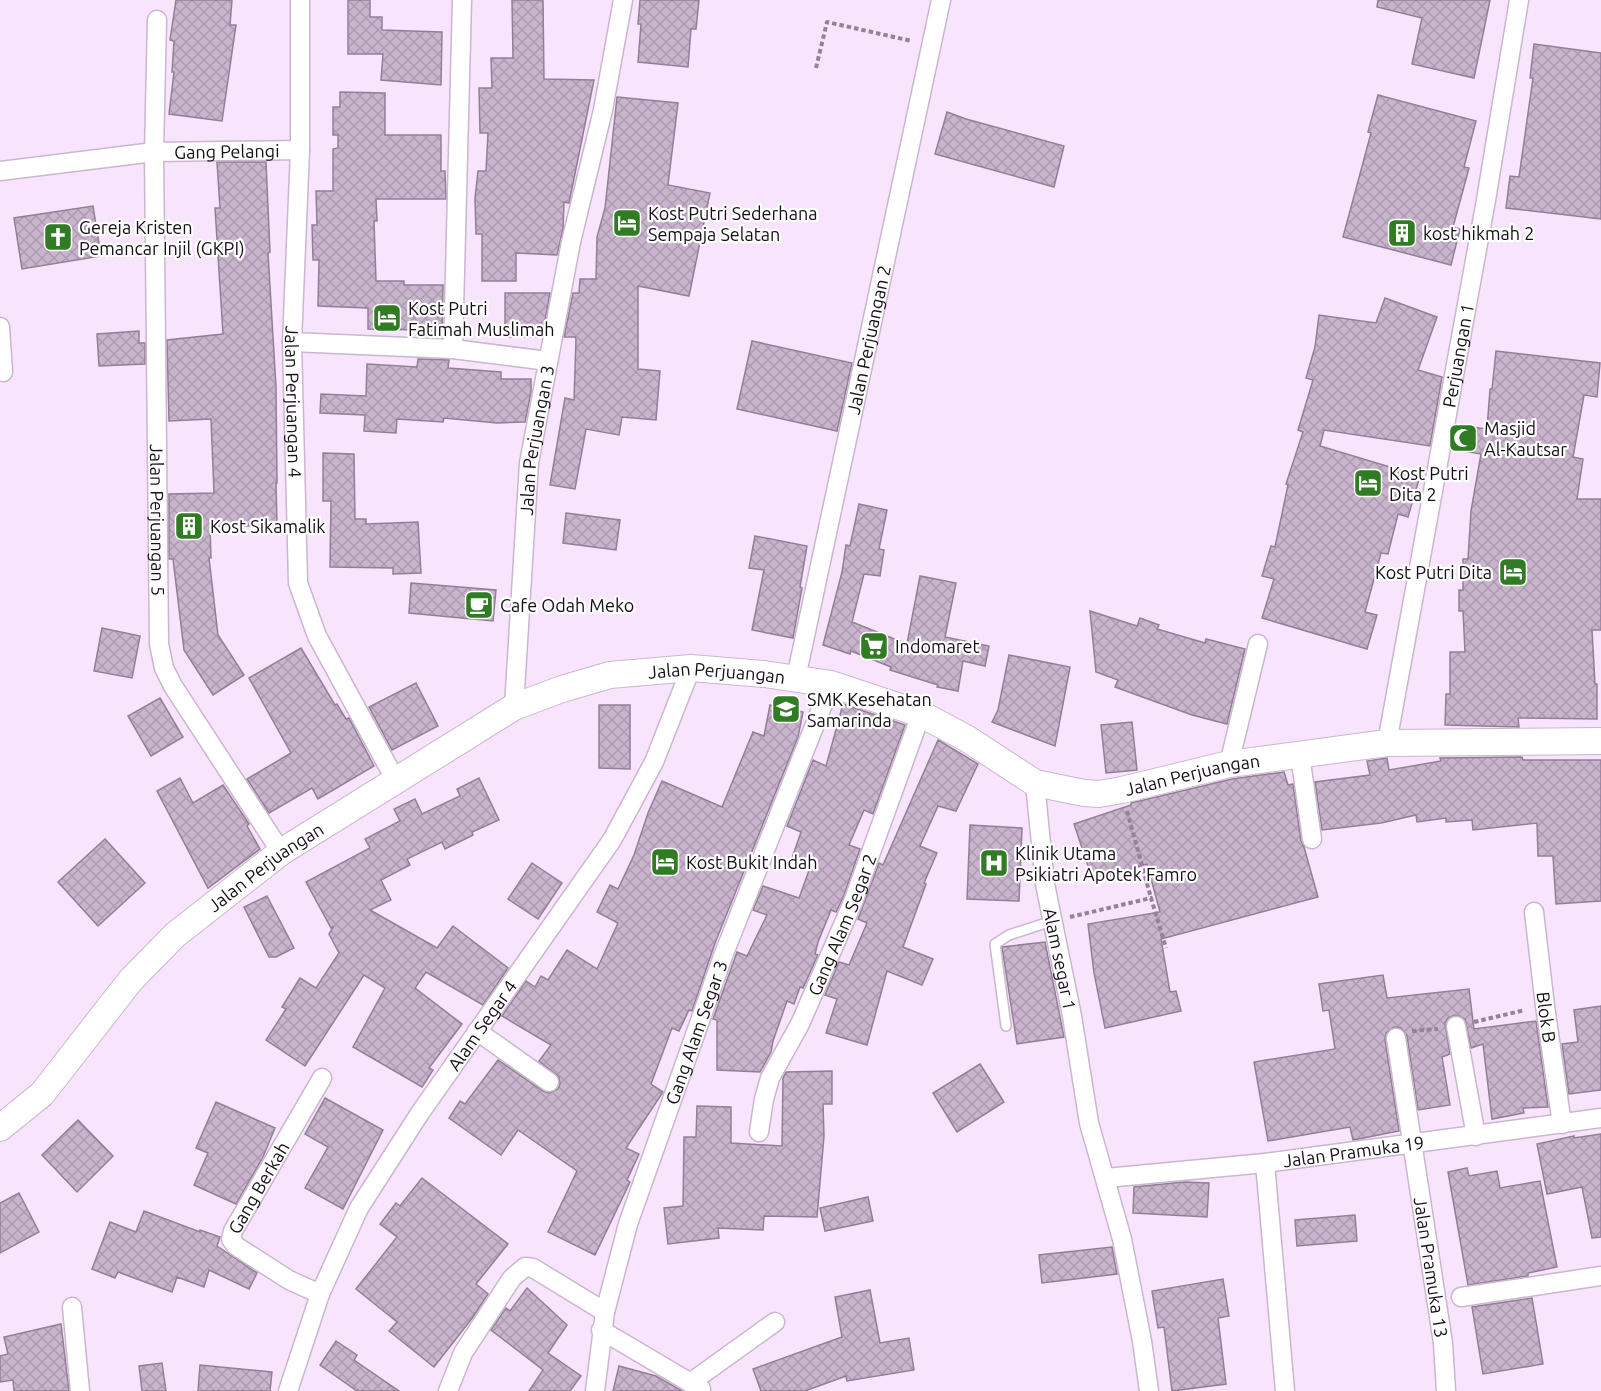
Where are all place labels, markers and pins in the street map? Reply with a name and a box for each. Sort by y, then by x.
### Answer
place label: Kost Putri Sederhana Sempaja Selatan [648,203,817,244]
hotel icon: Kost Putri Sederhana Sempaja Selatan [611,207,643,239]
place label: Gereja Kristen Pemancar Injil (GKPI) [79,217,245,259]
building icon: kost hikmah 2 [1386,217,1418,249]
church icon: Gereja Kristen Pemancar Injil (GKPI) [42,221,74,253]
place label: kost hikmah 2 [1423,223,1534,243]
place label: Kost Putri Fatimah Muslimah [408,298,555,339]
hotel icon: Kost Putri Fatimah Muslimah [371,302,403,334]
place label: Masjid Al-Kautsar [1484,418,1567,459]
mosque icon: Masjid Al-Kautsar [1447,422,1479,454]
place label: Kost Putri Dita 2 [1389,463,1469,504]
hotel icon: Kost Putri Dita 2 [1352,467,1384,499]
building icon: Kost Sikamalik [173,510,205,542]
place label: Kost Sikamalik [210,516,325,536]
hotel icon: Kost Putri Dita [1497,556,1529,588]
place label: Kost Putri Dita [1375,562,1492,582]
cafe icon: Cafe Odah Meko [463,589,495,621]
place label: Cafe Odah Meko [500,595,634,615]
supermarket icon: Indomaret [858,630,890,662]
place label: Indomaret [895,636,980,656]
place label: SMK Kesehatan Samarinda [807,689,932,730]
school or university icon: SMK Kesehatan Samarinda [770,693,802,725]
place label: Klinik Utama Psikiatri Apotek Famro [1015,843,1197,884]
hotel icon: Kost Bukit Indah [649,846,681,878]
hospital icon: Klinik Utama Psikiatri Apotek Famro [978,847,1010,879]
place label: Kost Bukit Indah [686,852,818,872]

